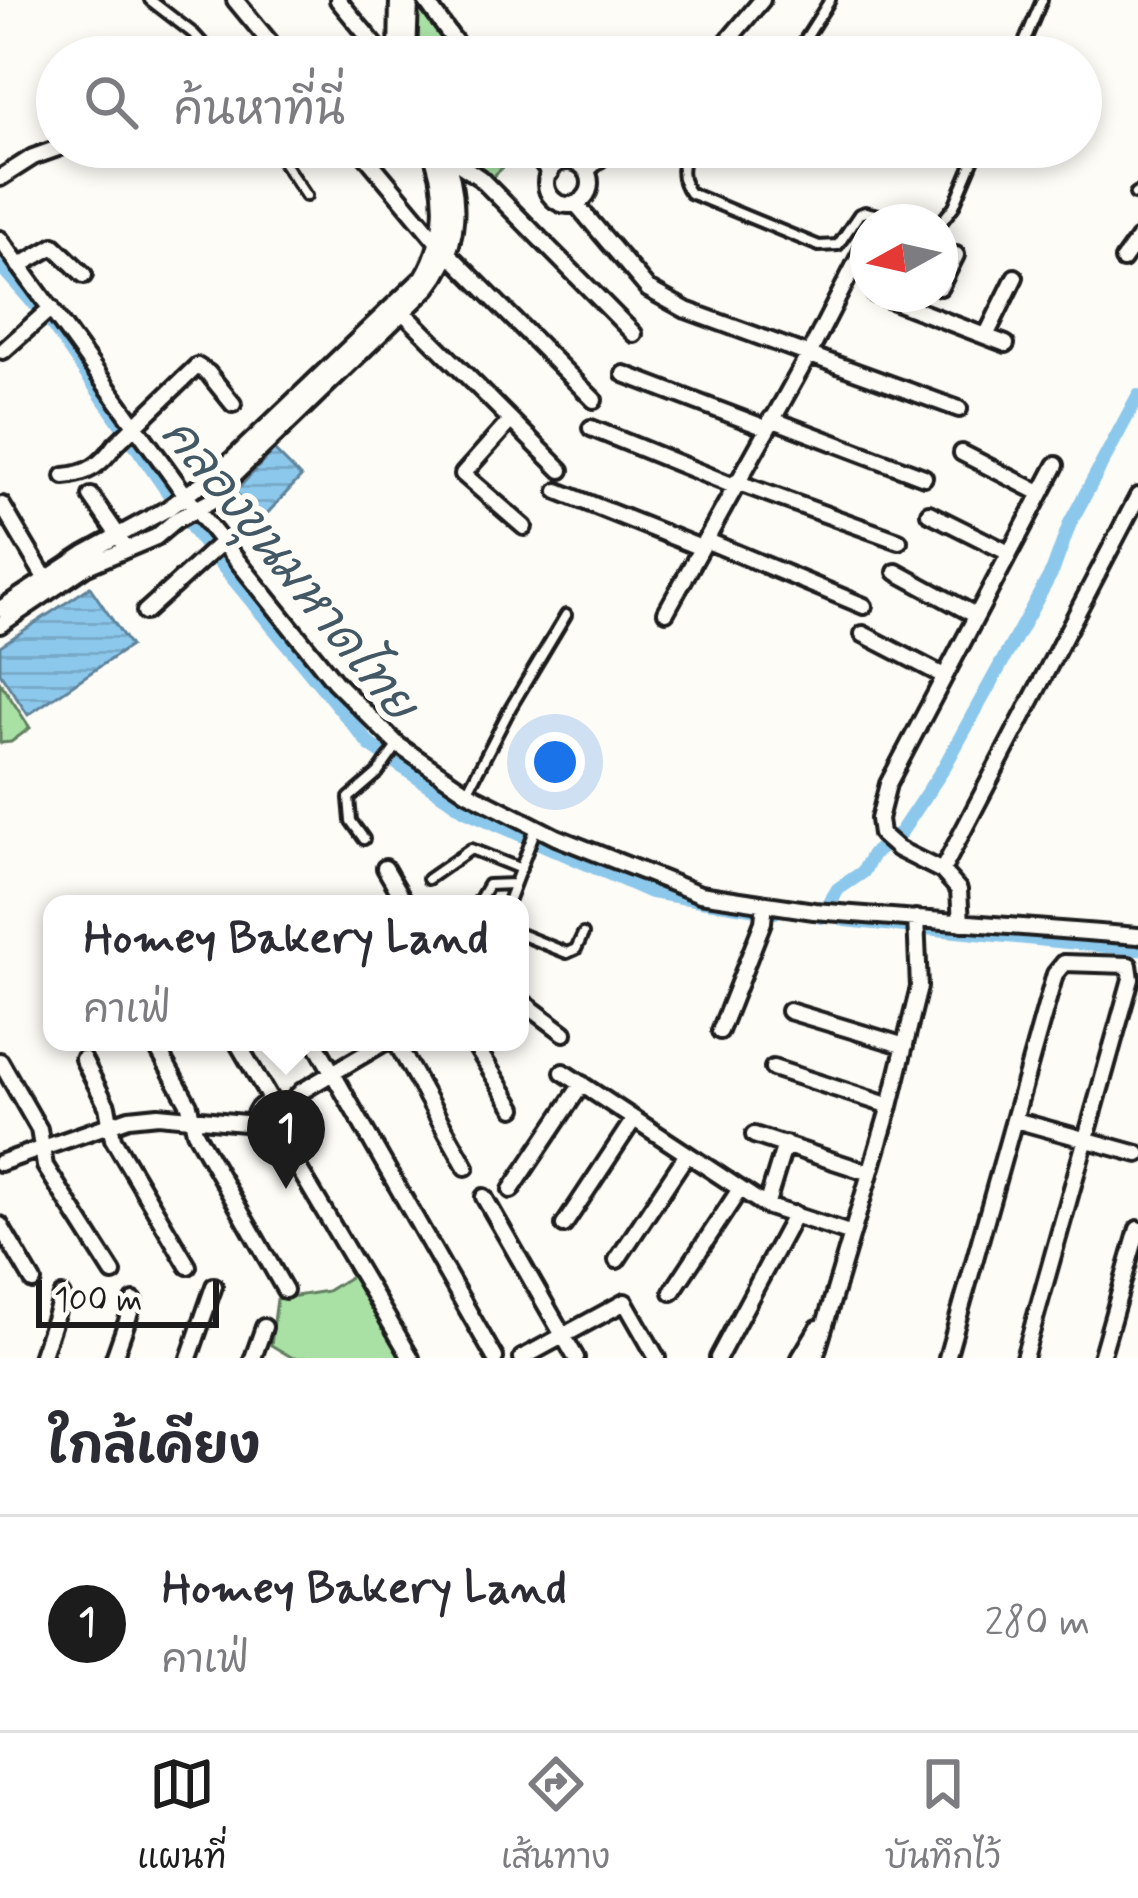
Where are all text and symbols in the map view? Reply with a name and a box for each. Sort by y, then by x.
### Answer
search box [36,36,1102,168]
icon: search [78,69,144,135]
text: ค้นหาที่นี่ [174,82,345,141]
north arrow [850,204,958,312]
water label: คลองขุนมหาดไทย [145,403,435,738]
your location [525,732,585,792]
popup [43,895,529,1051]
text: Homey Bakery Land [84,910,488,969]
text: คาเฟ่ [84,986,171,1037]
pin: 1 [247,1090,325,1189]
scale bar [36,1274,219,1327]
text: 100 m [54,1279,143,1323]
text: ใกล้เคียง [48,1415,260,1481]
text: Homey Bakery Land [162,1560,567,1619]
text: 1 [78,1598,96,1649]
text: 280 m [985,1598,1090,1649]
text: คาเฟ่ [162,1636,249,1687]
tab: แผนที่ [137,1751,226,1881]
tab: เส้นทาง [501,1751,610,1881]
tab: บันทึกไว้ [885,1751,1001,1881]

